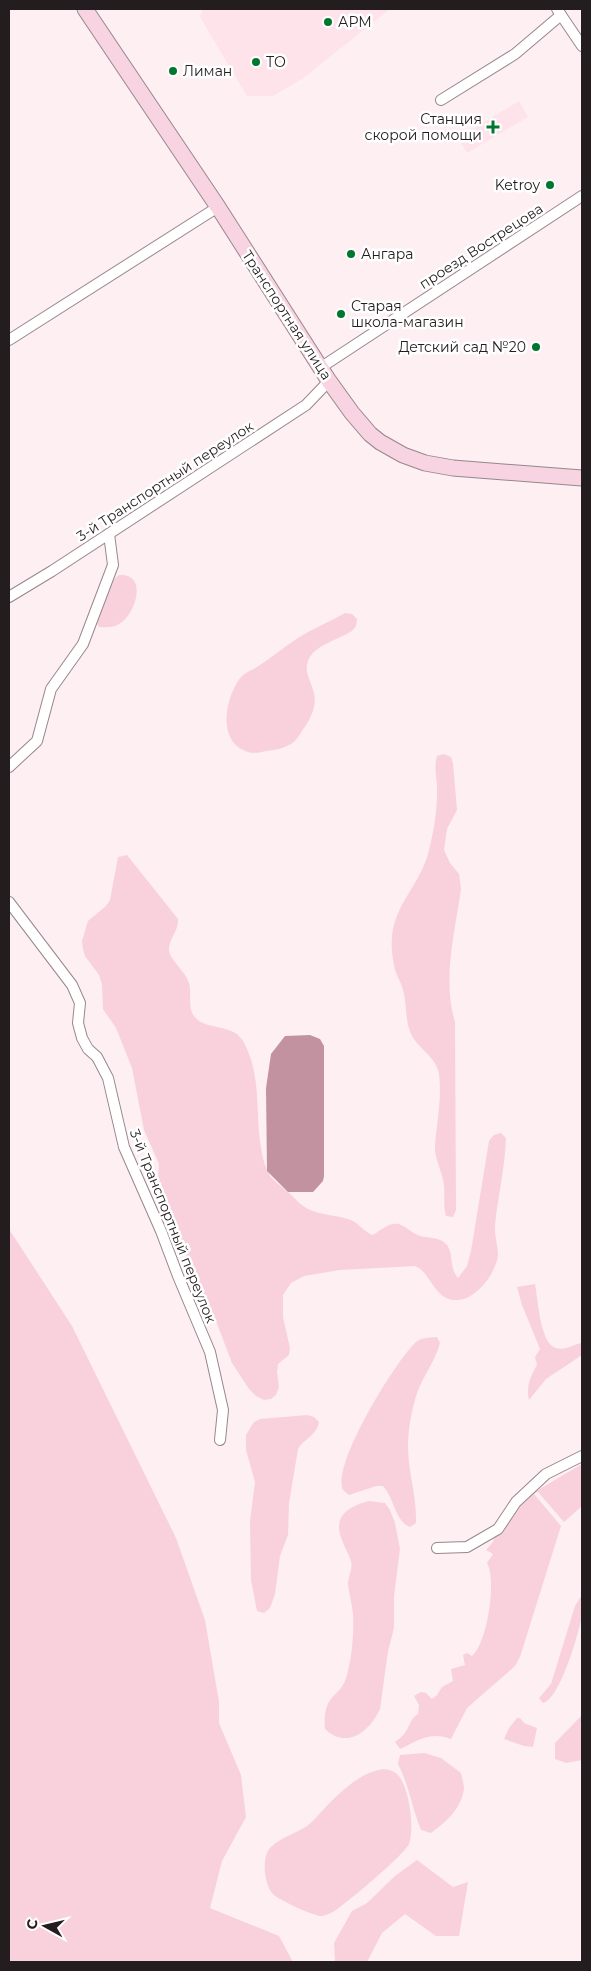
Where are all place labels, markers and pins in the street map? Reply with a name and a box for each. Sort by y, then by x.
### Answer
place label: АРМ [338,13,372,31]
marker: АРМ [322,16,334,28]
place label: ТО [266,53,286,71]
marker: ТО [250,56,262,68]
place label: Лиман [183,62,232,80]
marker: Лиман [167,65,179,77]
place label: Станция скорой помощи [365,110,482,144]
marker: Станция скорой помощи [486,120,500,134]
place label: Ketroy [495,176,540,194]
marker: Ketroy [544,179,556,191]
place label: Ангара [361,245,413,263]
marker: Ангара [345,248,357,260]
place label: Старая школа-магазин [351,297,464,331]
marker: Старая школа-магазин [335,308,347,320]
place label: Детский сад №20 [398,338,526,356]
marker: Детский сад №20 [530,341,542,353]

